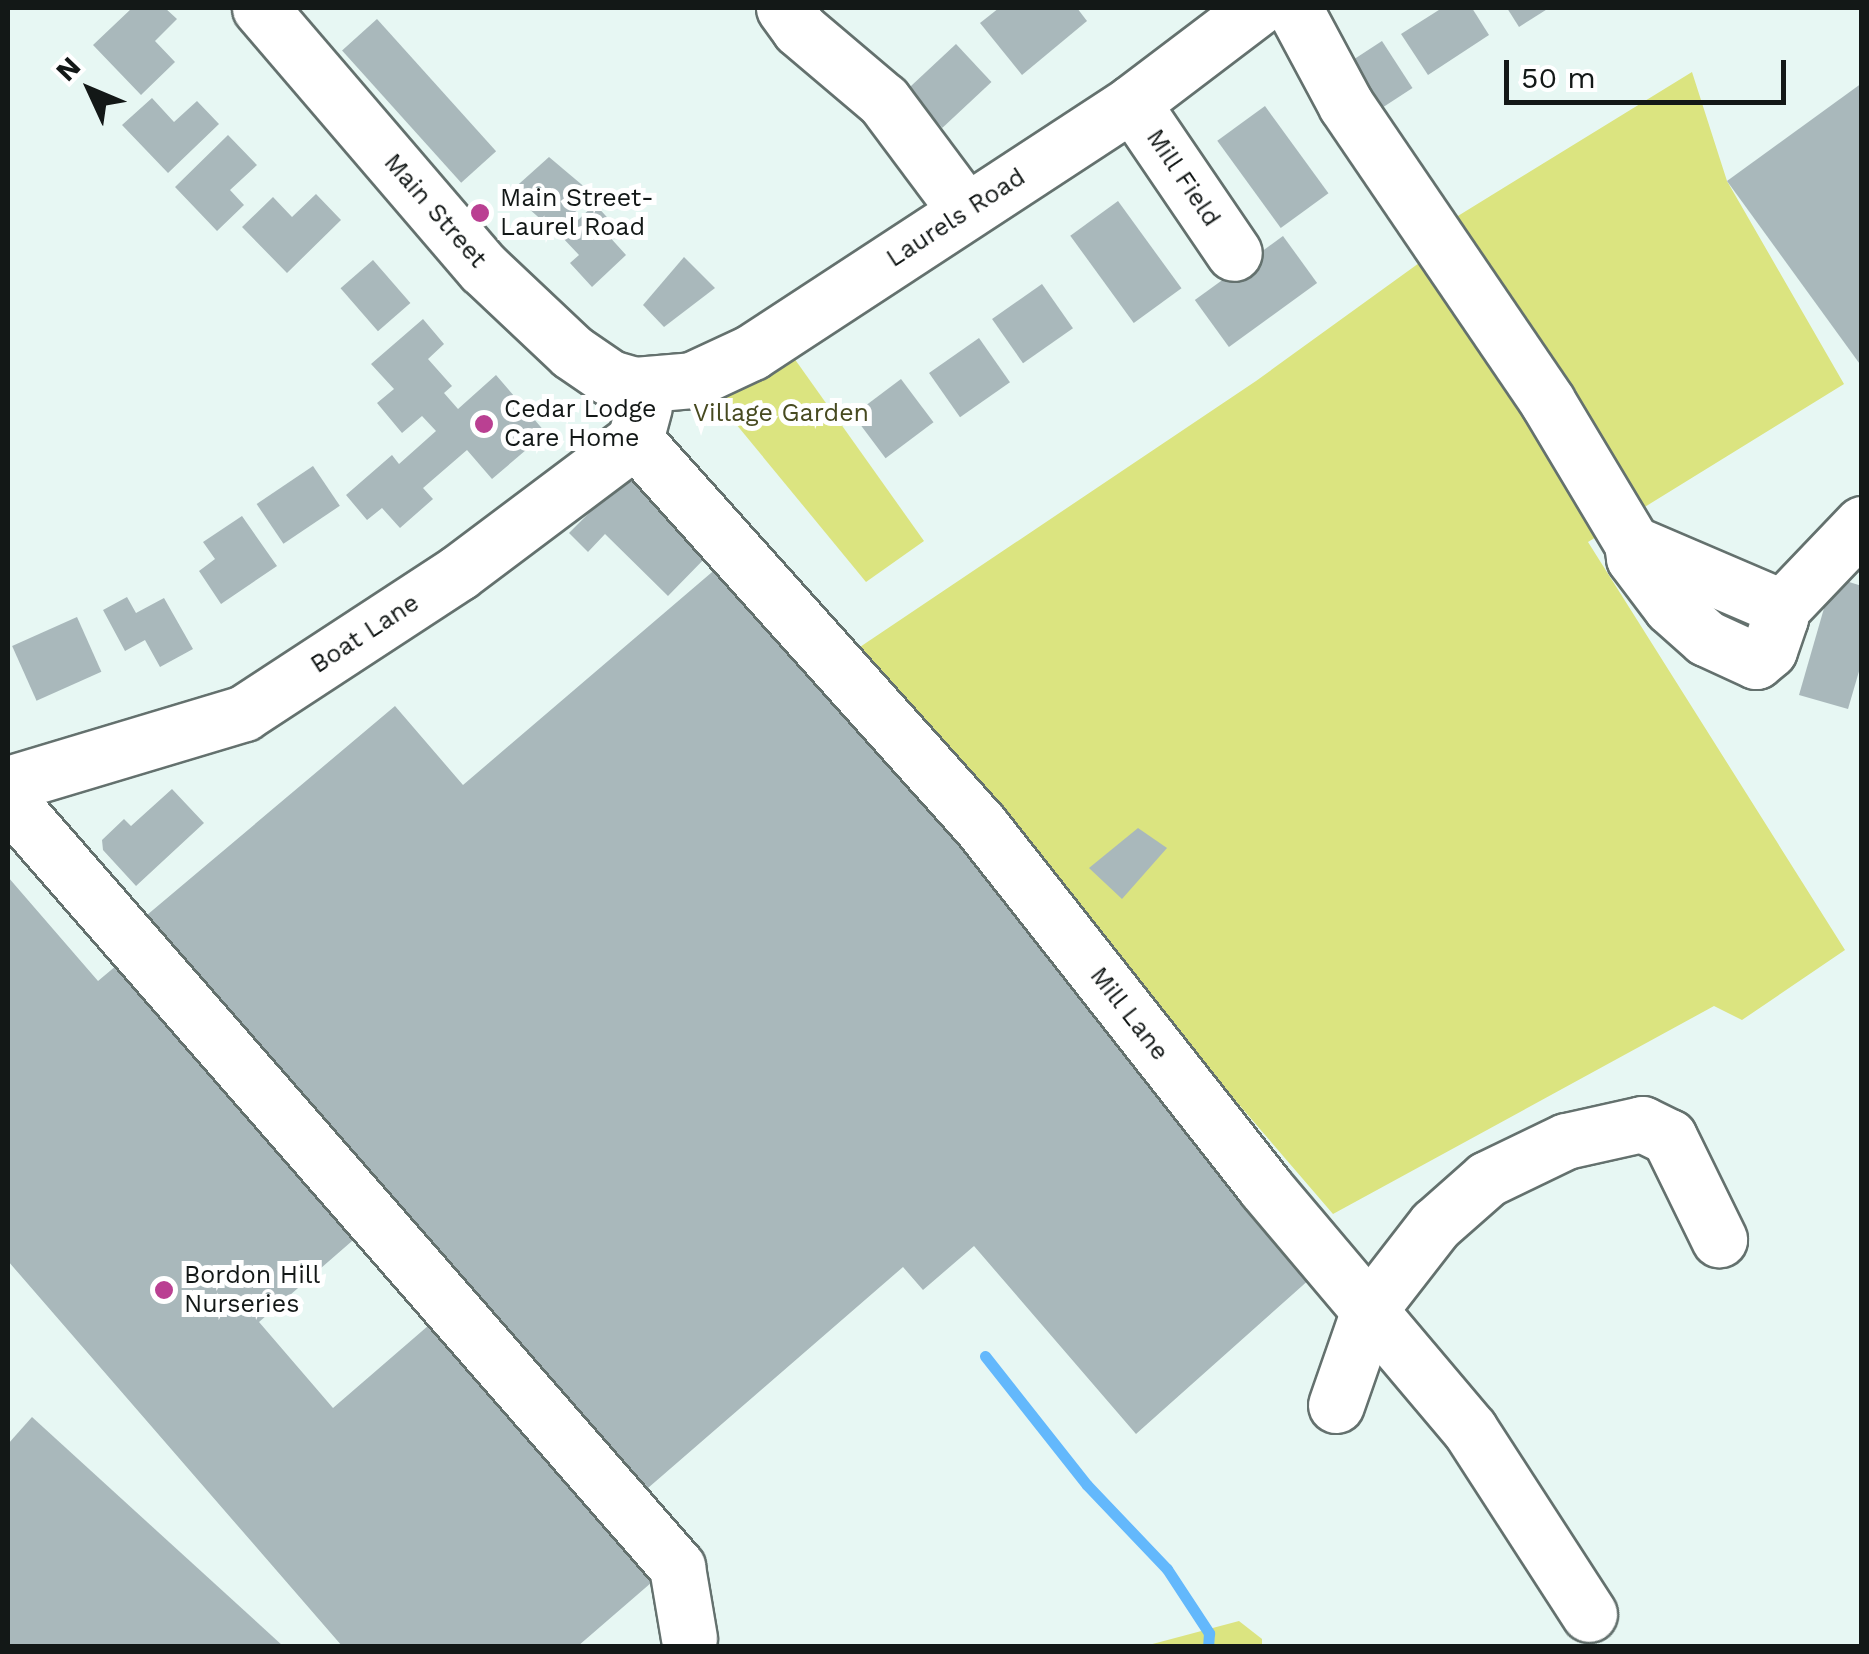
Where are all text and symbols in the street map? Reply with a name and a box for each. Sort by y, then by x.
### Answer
north arrow [40,40,140,140]
scale bar [1509,40,1792,102]
text: N [49,50,87,88]
text: 50 m [1521,60,1596,95]
street label: Mill Field [1139,123,1227,233]
street label: Main Street [377,148,493,274]
street label: Laurels Road [881,162,1031,274]
place label: Main Street- Laurel Road [500,184,654,243]
marker: Main Street- Laurel Road [469,202,491,224]
place label: Cedar Lodge Care Home [504,395,657,454]
park label: Village Garden [693,398,869,428]
marker: Cedar Lodge Care Home [473,413,495,435]
street label: Boat Lane [305,588,425,680]
street label: Mill Lane [1083,961,1175,1067]
place label: Bordon Hill Nurseries [184,1261,320,1320]
marker: Bordon Hill Nurseries [153,1279,175,1301]

